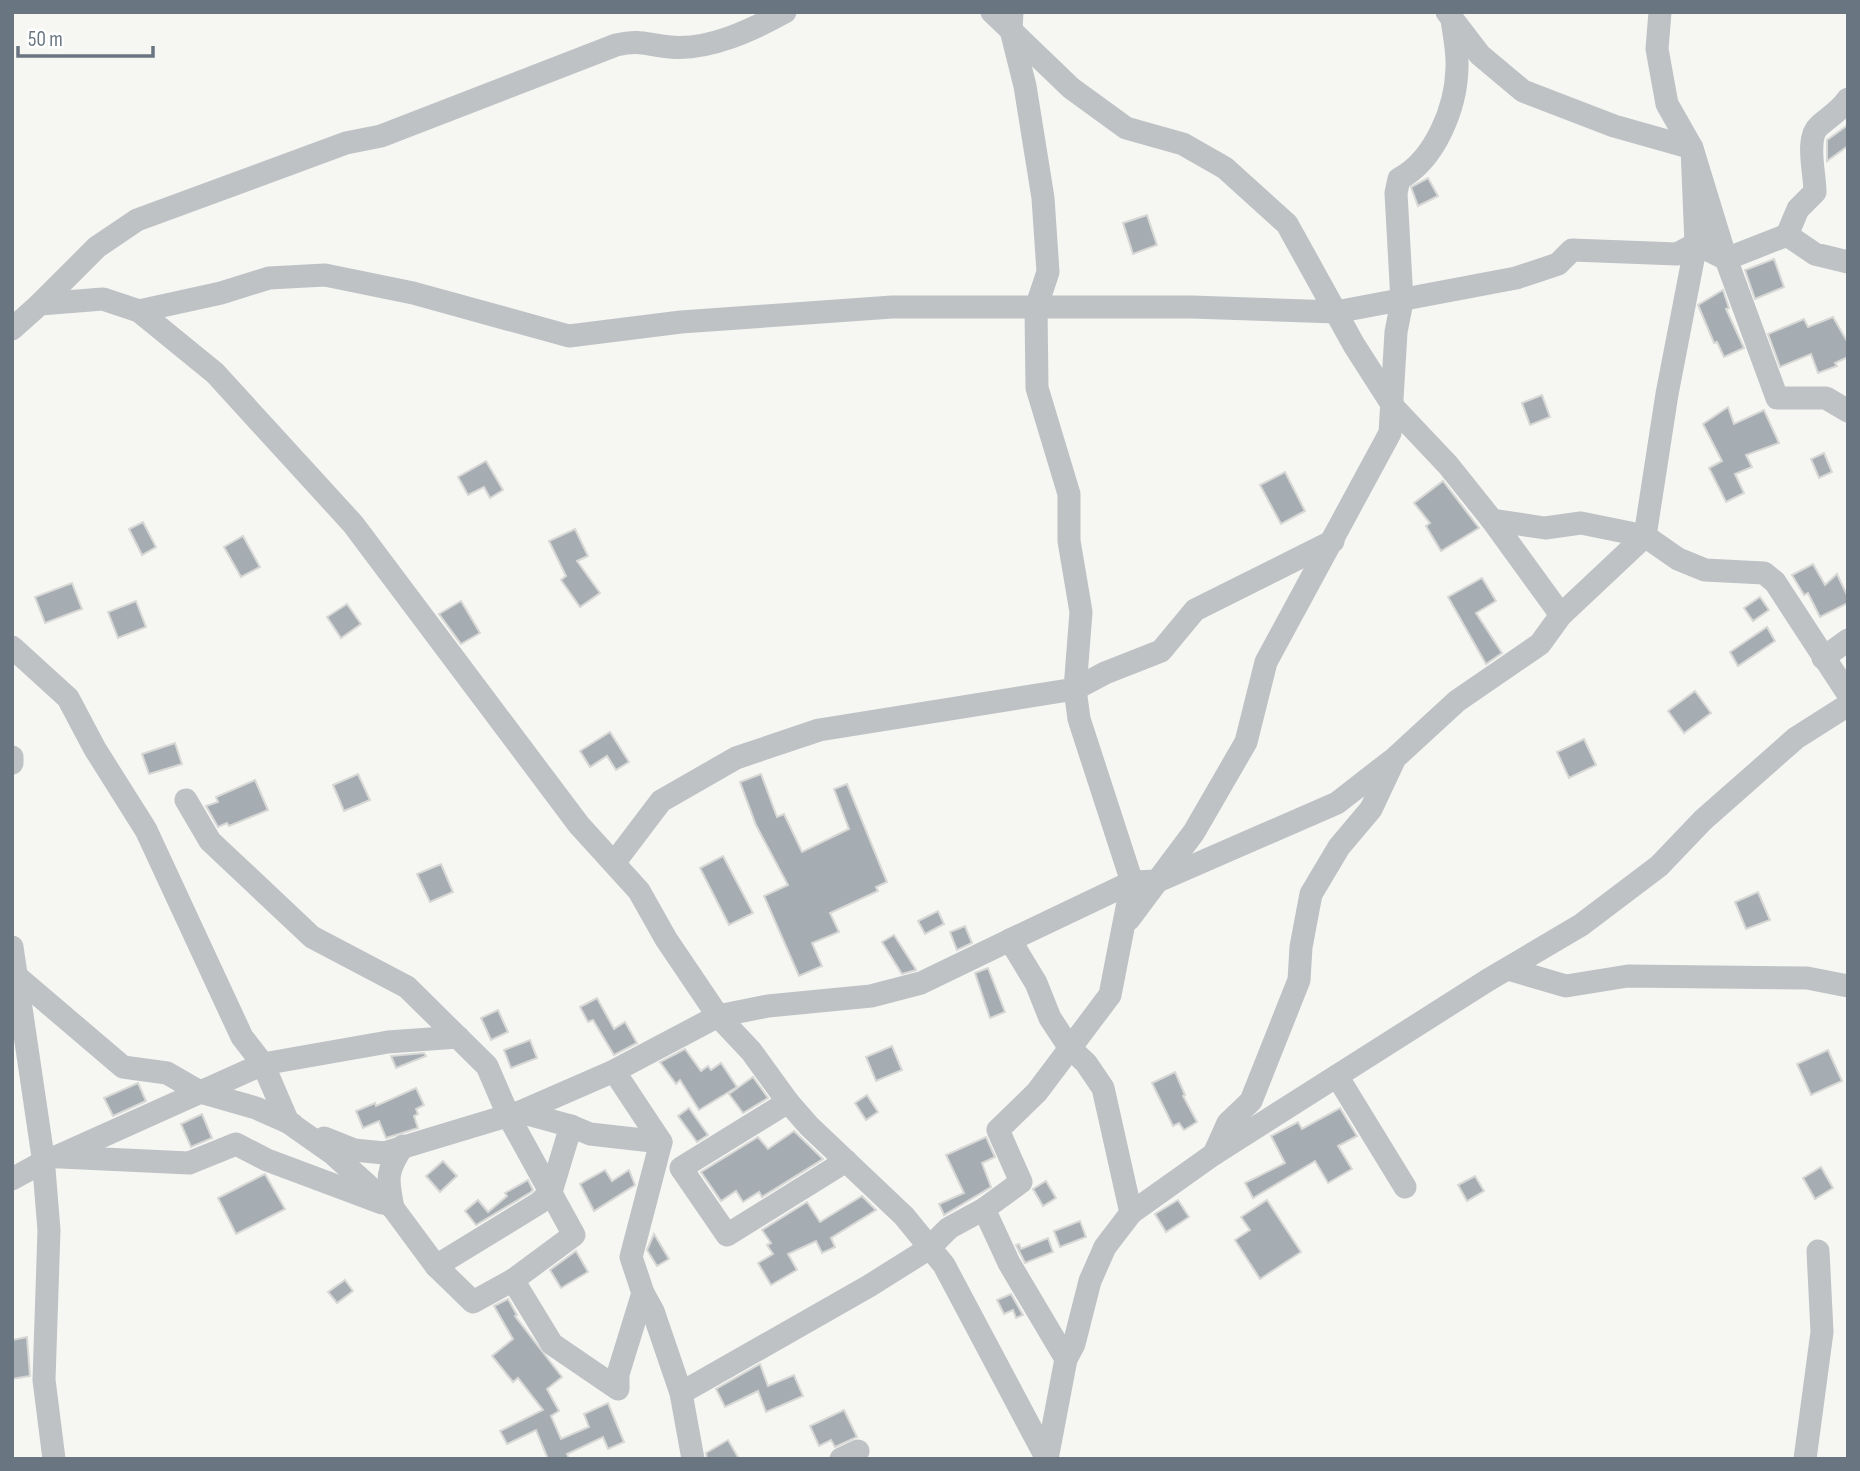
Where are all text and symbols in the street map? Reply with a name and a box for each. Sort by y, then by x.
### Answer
scale bar [18,14,152,58]
text: 50 m [28,27,63,52]

